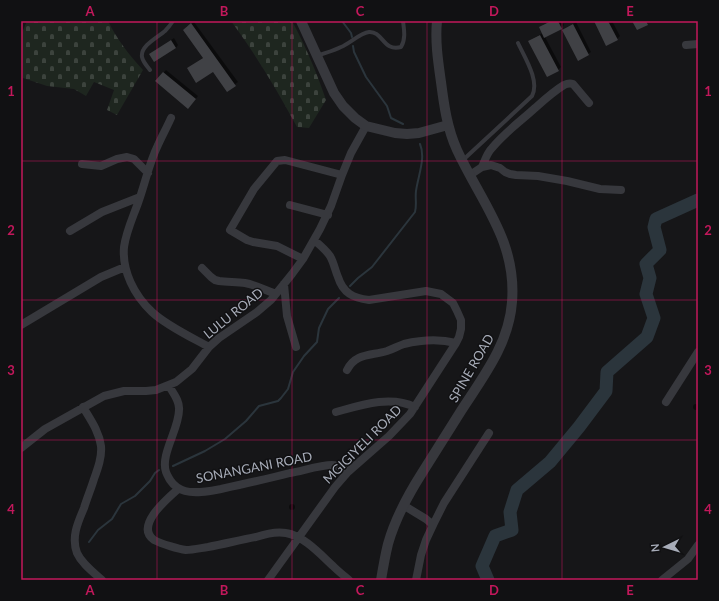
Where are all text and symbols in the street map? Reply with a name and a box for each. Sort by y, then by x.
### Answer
text: A [84,3,95,19]
text: B [220,3,229,19]
text: C [356,3,365,19]
text: D [489,3,499,19]
text: E [626,3,634,19]
text: 1 [7,83,15,99]
text: 1 [704,83,712,99]
text: 2 [7,222,15,238]
text: 2 [704,222,712,238]
street label: LULU ROAD [200,284,266,342]
street label: SPINE ROAD [445,331,497,405]
text: 3 [7,362,15,378]
text: 3 [704,362,712,378]
street label: MGIGIYELI ROAD [319,401,405,487]
street label: SONANGANI ROAD [194,448,314,486]
text: 4 [7,501,15,517]
text: 4 [704,501,712,517]
north arrow [645,527,685,567]
text: N [648,543,661,553]
text: A [84,582,95,598]
text: B [220,582,229,598]
text: C [356,582,365,598]
text: D [489,582,499,598]
text: E [626,582,634,598]

